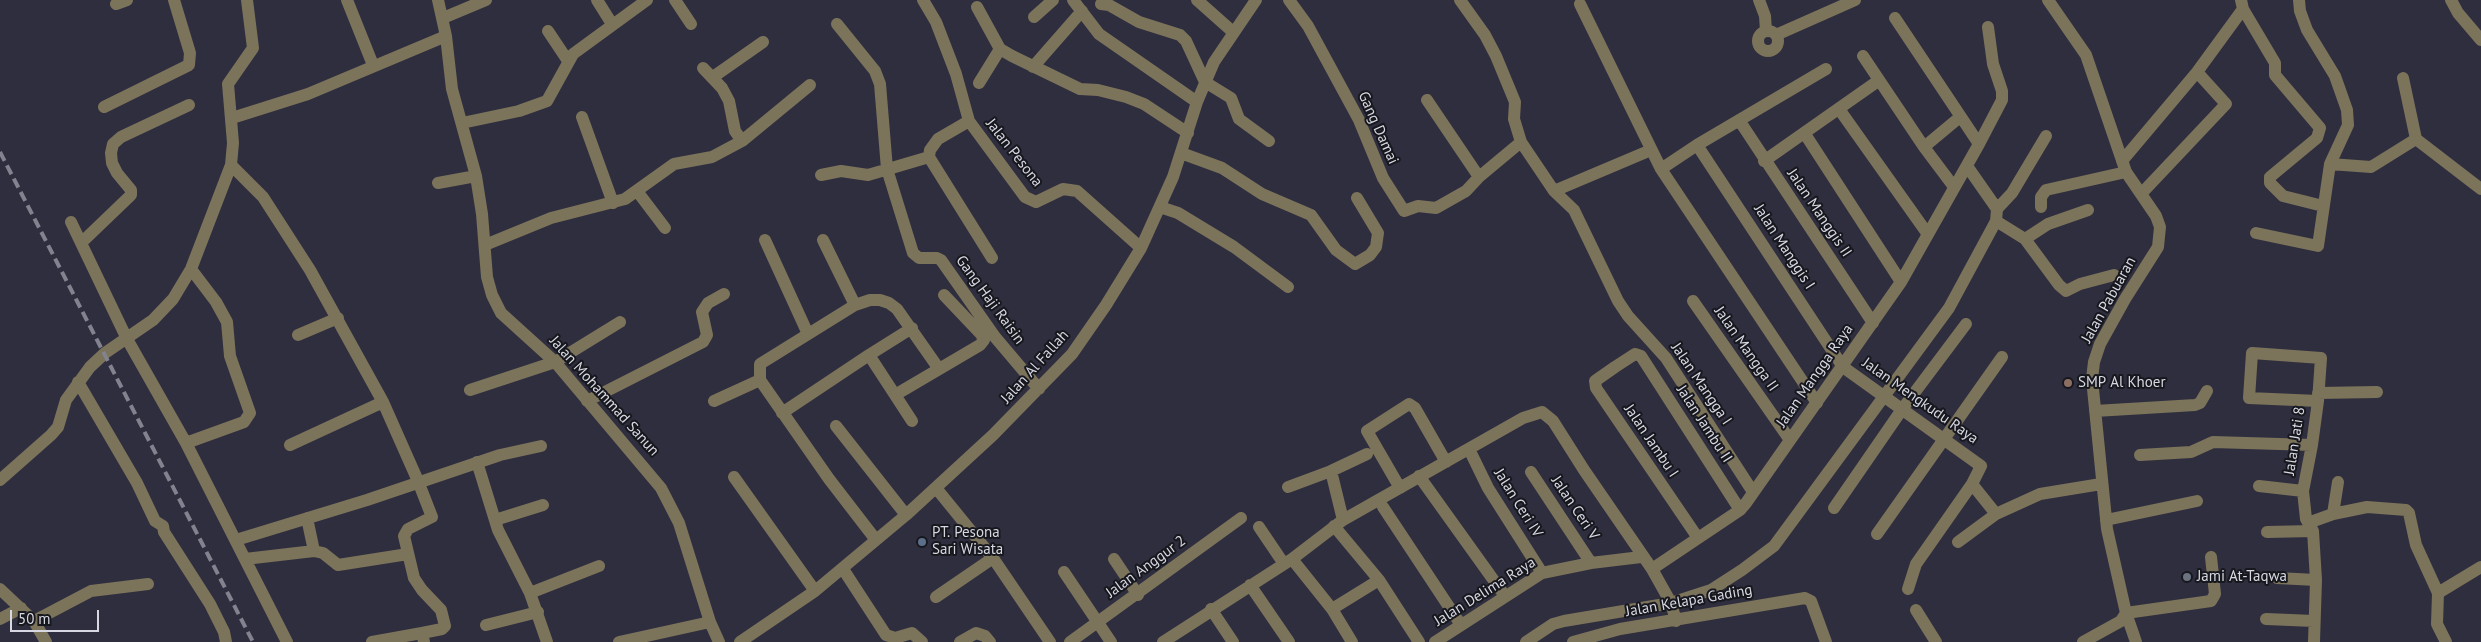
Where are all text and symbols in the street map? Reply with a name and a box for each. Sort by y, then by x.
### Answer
street label: Gang Damai [1354,89,1402,167]
street label: Jalan Pesona [982,115,1046,191]
street label: Jalan Manggis II [1783,165,1855,261]
street label: Jalan Manggis I [1750,201,1818,293]
street label: Gang Haji Raisin [952,252,1028,348]
street label: Jalan Pabuaran [2078,254,2140,346]
street label: Jalan Mangga II [1710,303,1782,395]
street label: Jalan Mangga Raya [1773,321,1857,431]
street label: Jalan Al Fallah [997,327,1073,407]
street label: Jalan Mohammad Sanun [545,332,663,460]
street label: Jalan Mangga I [1667,339,1735,429]
street label: Jalan Mengkudu Raya [1858,354,1982,448]
place label: SMP Al Khoer [2078,374,2165,392]
marker: SMP Al Khoer [2062,377,2074,389]
street label: Jalan Jambu II [1672,382,1736,466]
street label: Jalan Jambu I [1620,401,1682,481]
street label: Jalan Jati 8 [2281,406,2309,476]
street label: Jalan Ceri IV [1490,465,1546,541]
street label: Jalan Ceri V [1547,473,1603,543]
place label: PT. Pesona Sari Wisata [932,524,1003,559]
street label: Jalan Anggur 2 [1103,532,1189,602]
marker: PT. Pesona Sari Wisata [916,536,928,548]
street label: Jalan Delima Raya [1431,554,1539,630]
place label: Jami At-Taqwa [2197,568,2287,586]
marker: Jami At-Taqwa [2181,571,2193,583]
street label: Jalan Kelapa Gading [1624,581,1754,621]
scale bar [12,600,101,632]
text: 50 m [18,609,51,628]

